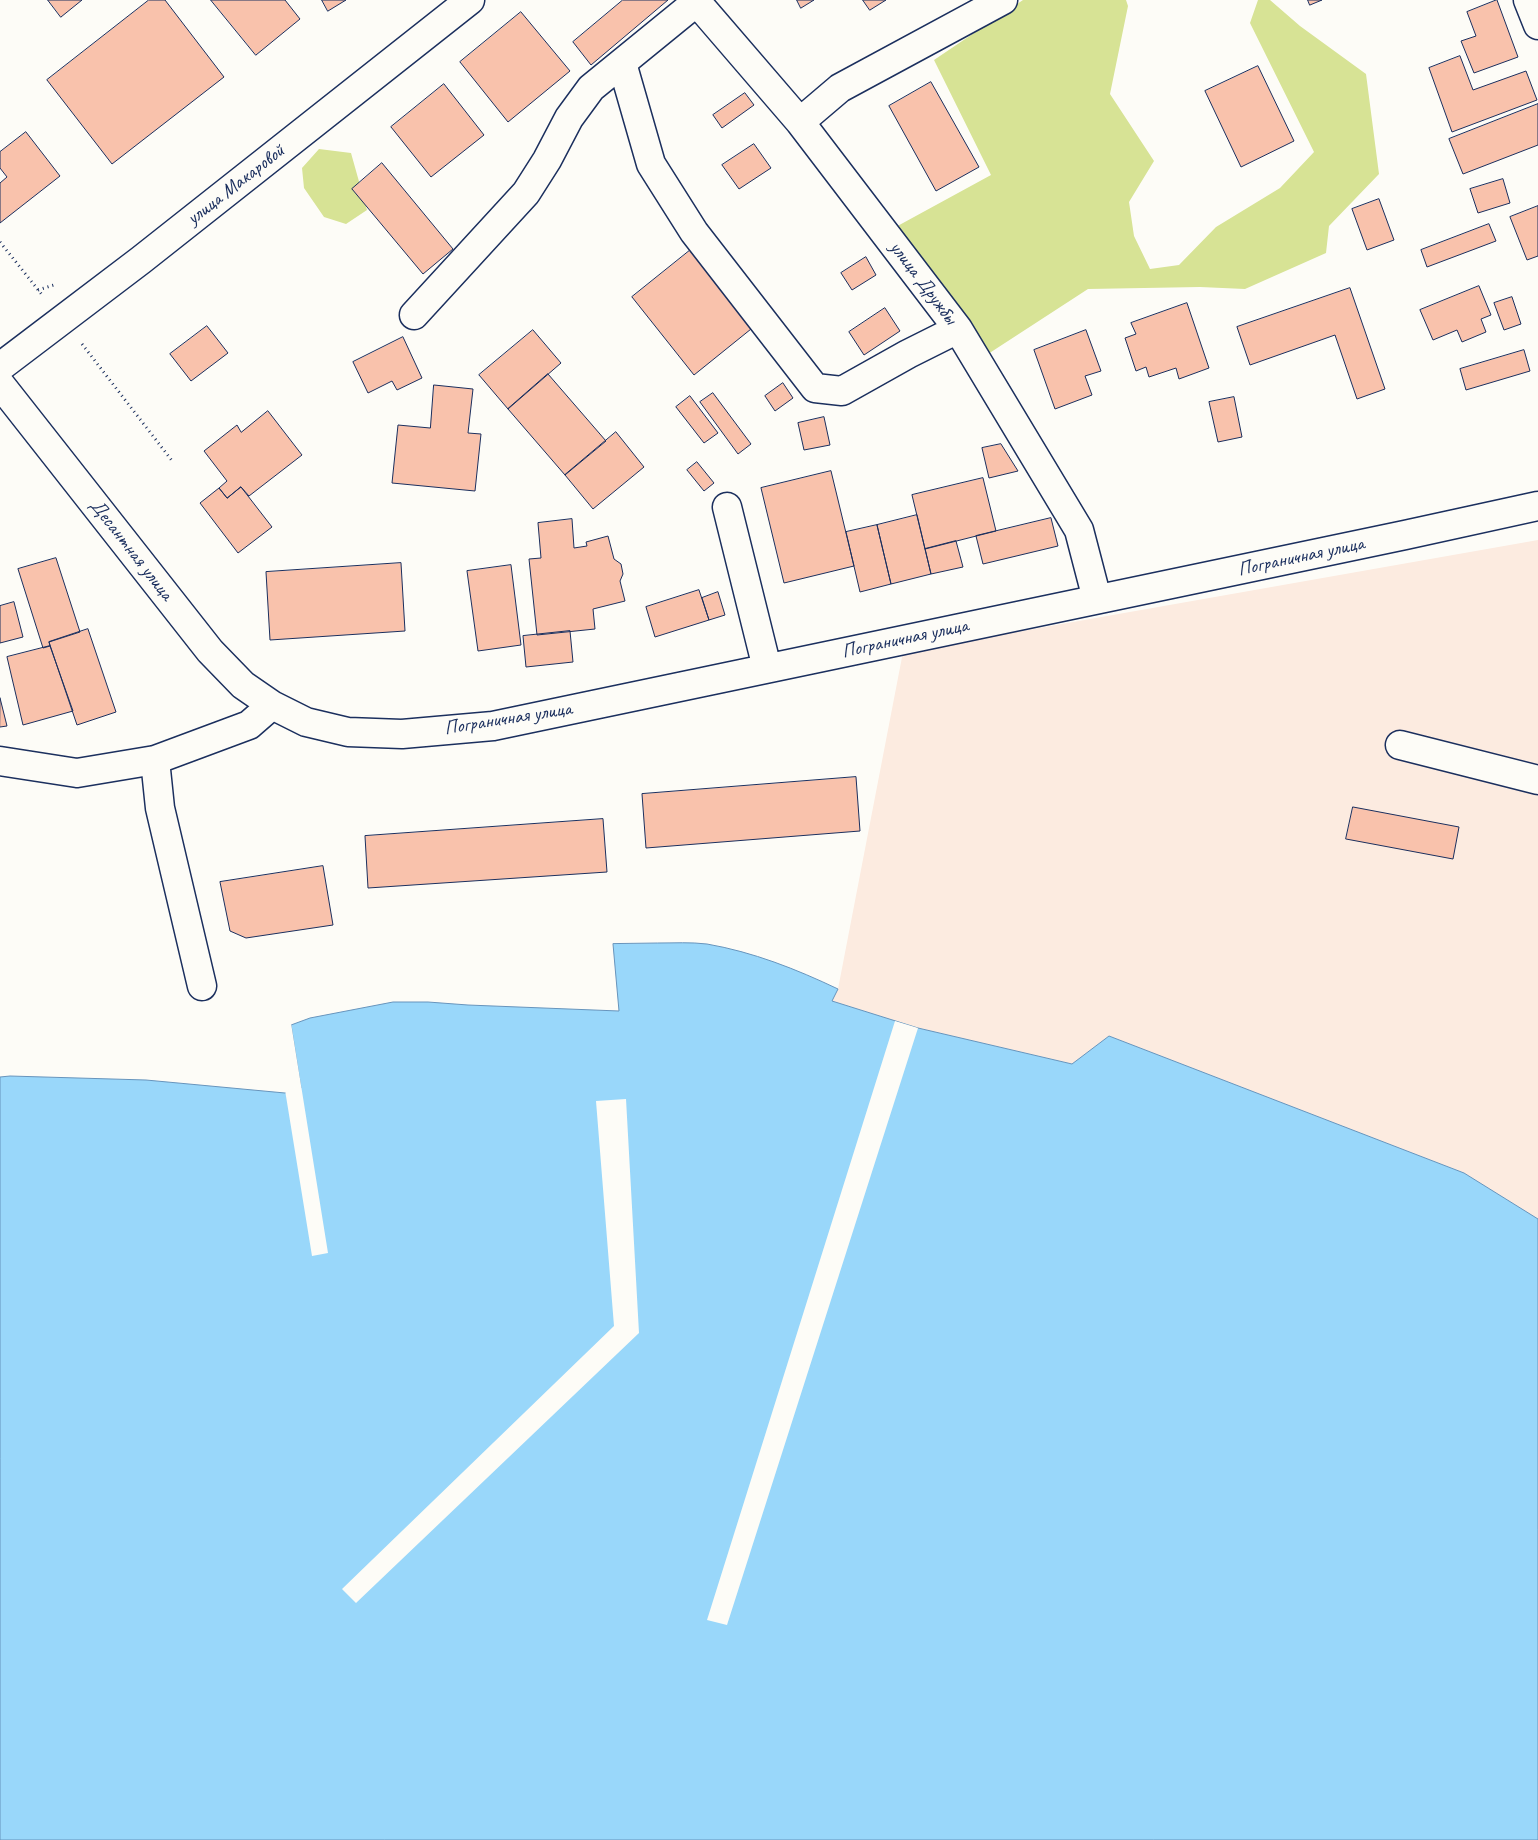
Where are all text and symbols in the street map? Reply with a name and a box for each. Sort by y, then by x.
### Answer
street label: улица Макаровой [182,139,290,231]
street label: улица Дружбы [884,237,962,329]
street label: Десантная улица [84,494,178,606]
street label: Пограничная улица [1236,532,1366,582]
street label: Пограничная улица [840,614,970,664]
street label: Пограничная улица [443,697,573,741]

